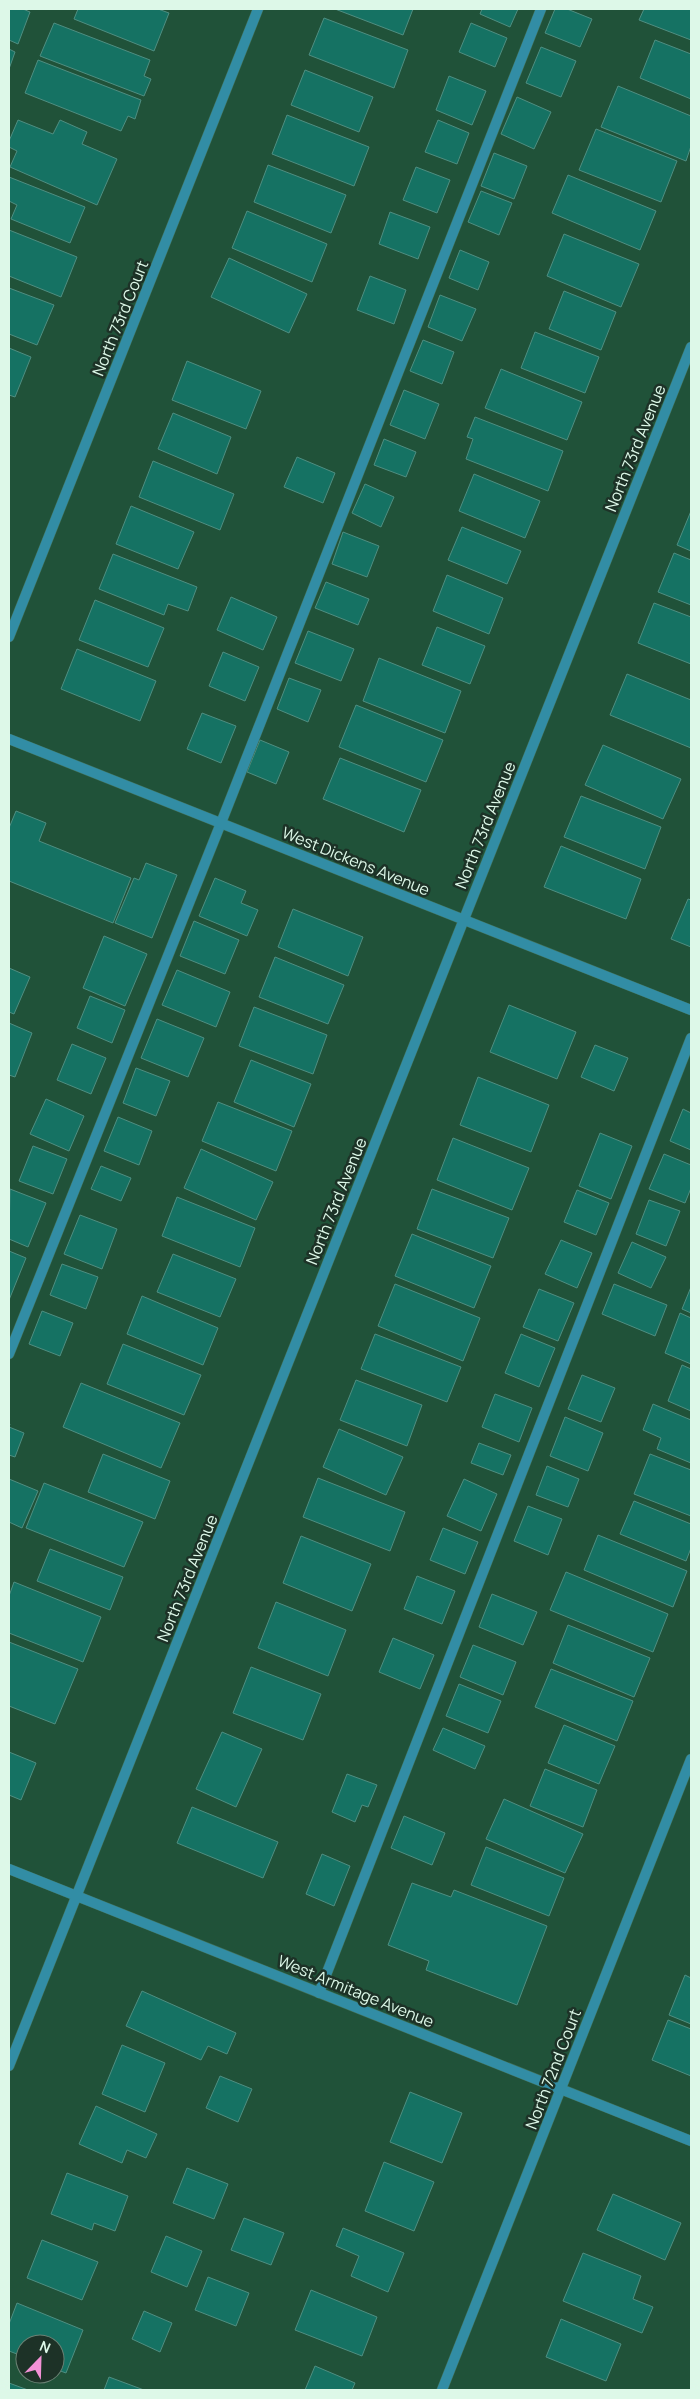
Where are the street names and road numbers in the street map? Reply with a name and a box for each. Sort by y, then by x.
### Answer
street label: North 73rd Court [87,257,153,379]
street label: North 73rd Avenue [599,381,671,515]
street label: North 73rd Avenue [449,758,521,892]
street label: West Dickens Avenue [279,821,433,901]
street label: North 73rd Avenue [300,1134,372,1268]
street label: North 73rd Avenue [151,1511,223,1645]
street label: West Armitage Avenue [275,1950,437,2032]
street label: North 72nd Court [520,2006,586,2132]

